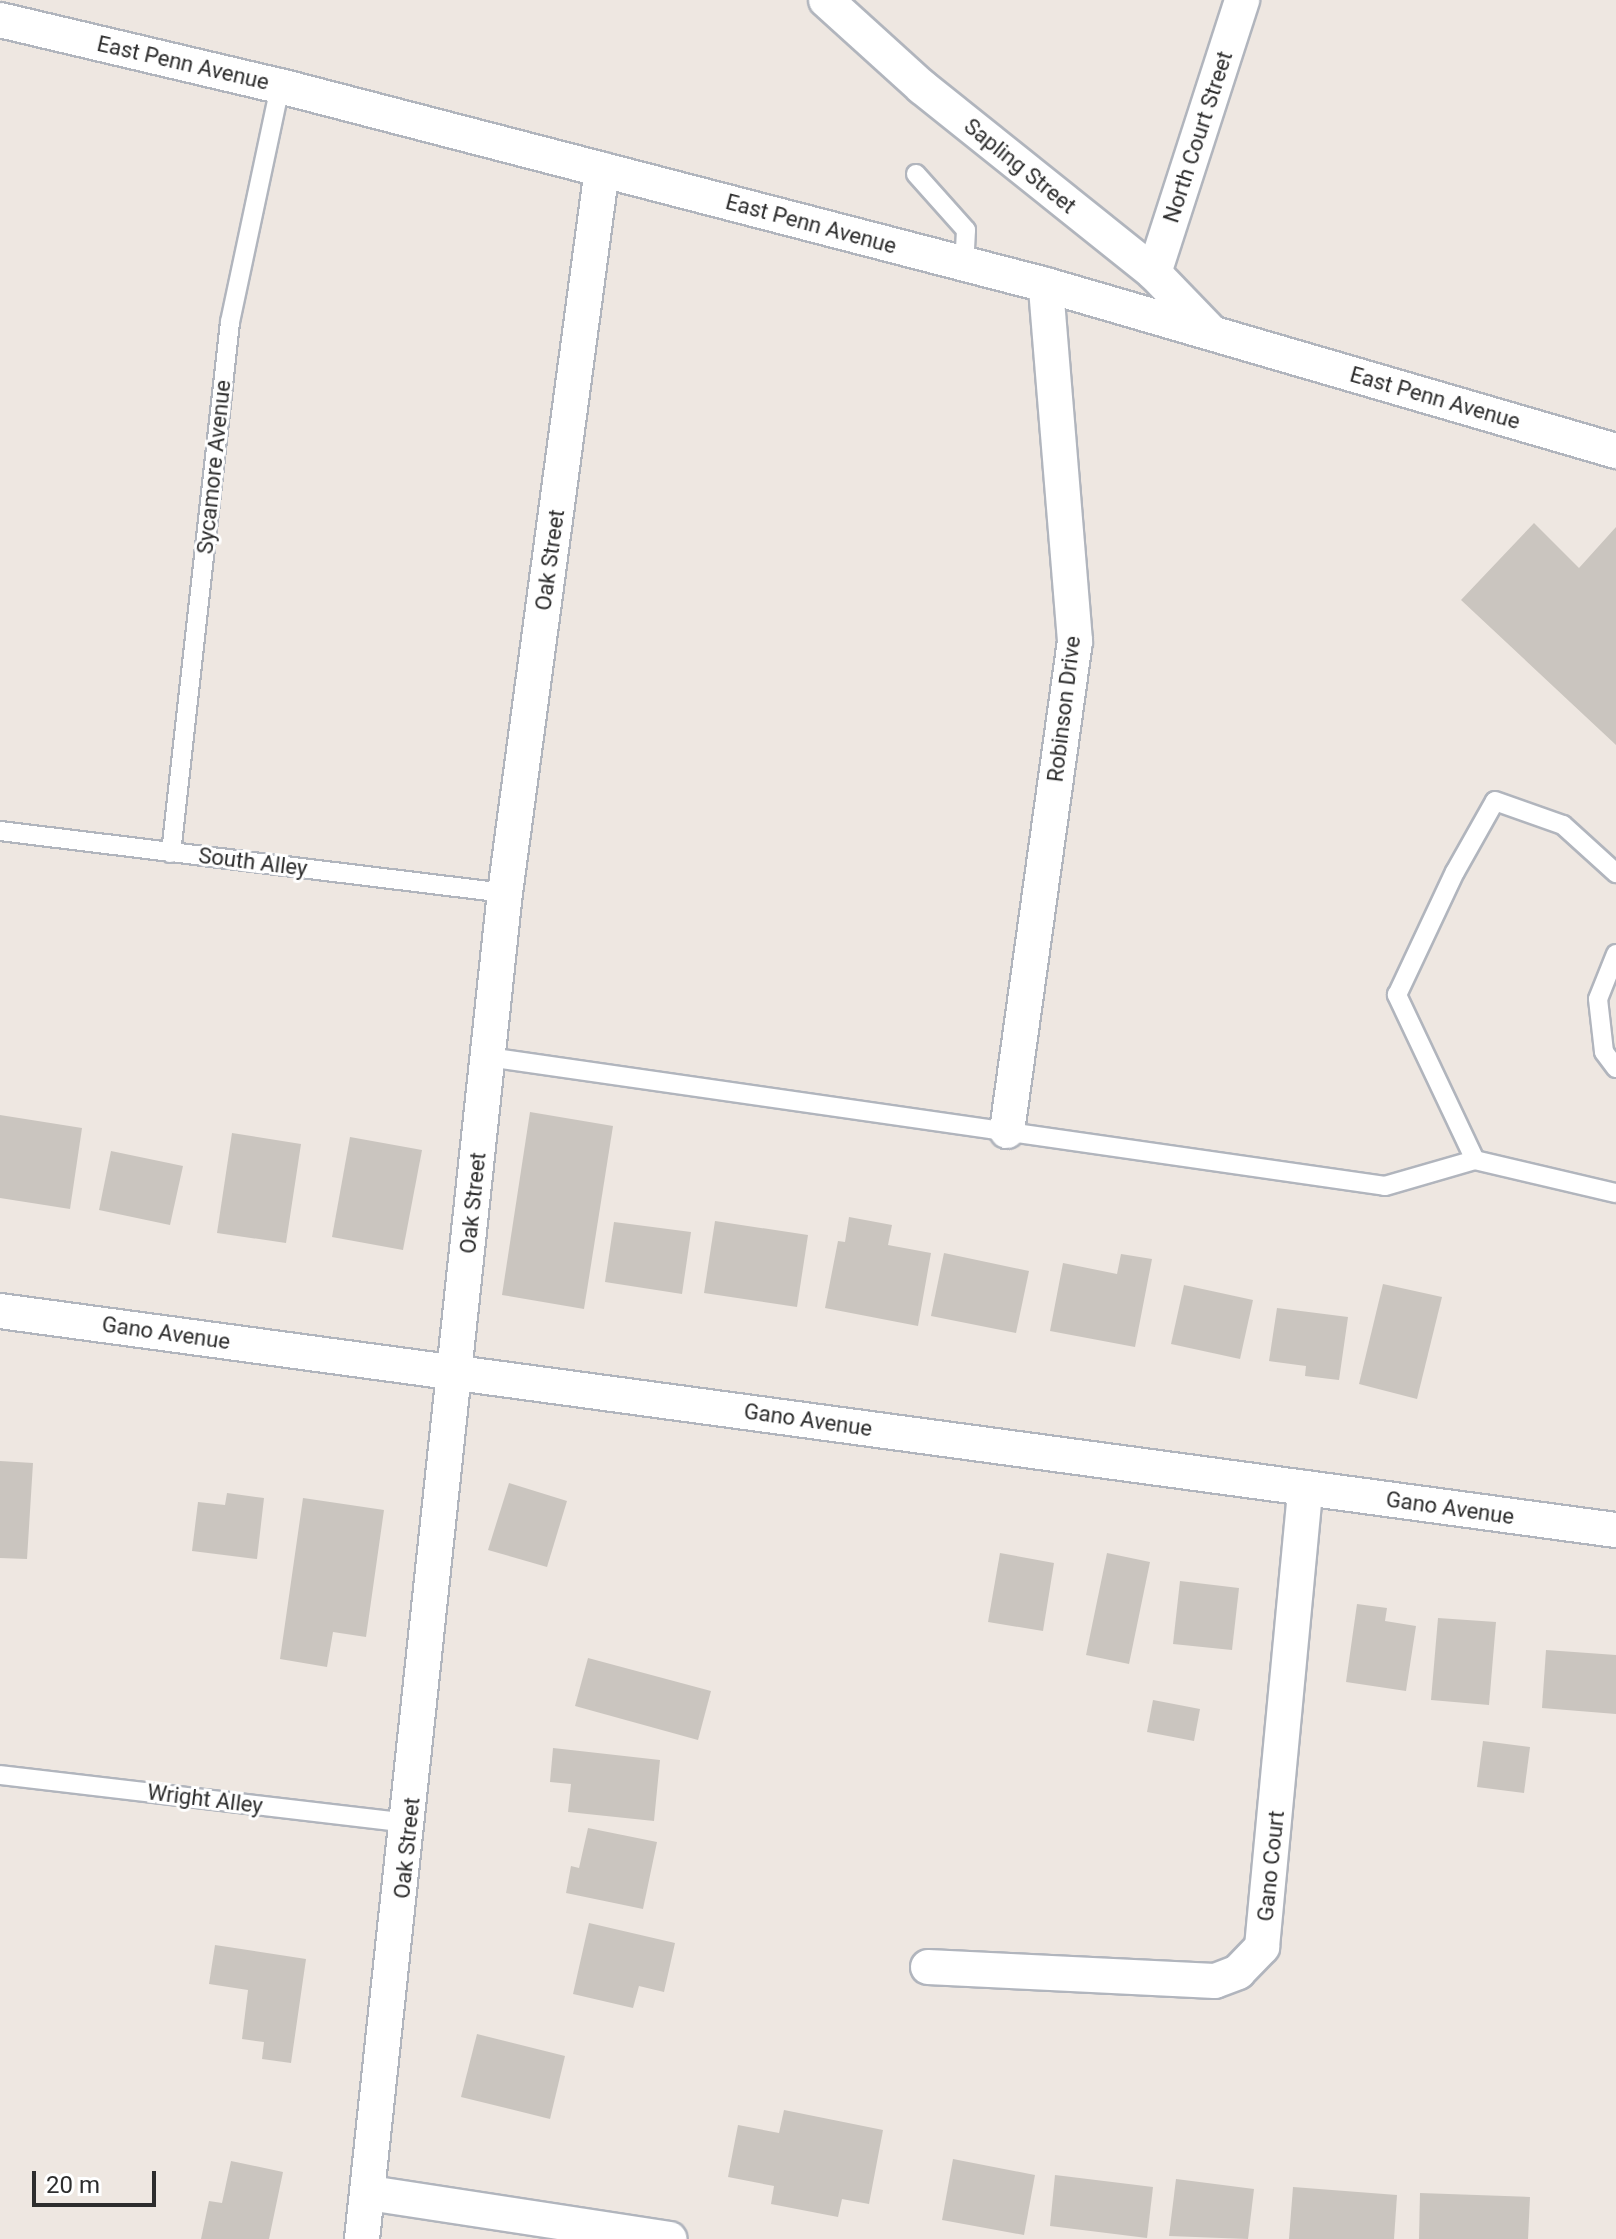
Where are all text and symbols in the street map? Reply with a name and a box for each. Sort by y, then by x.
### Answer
street label: East Penn Avenue [94,30,272,96]
street label: North Court Street [1158,48,1238,226]
street label: Sapling Street [959,113,1081,219]
street label: East Penn Avenue [723,189,899,259]
street label: East Penn Avenue [1347,361,1523,435]
street label: Sycamore Avenue [192,379,236,555]
street label: Oak Street [530,508,570,612]
street label: Robinson Drive [1042,634,1086,784]
street label: South Alley [197,842,309,882]
street label: Oak Street [455,1151,491,1255]
street label: Gano Avenue [100,1311,232,1355]
street label: Gano Avenue [742,1398,874,1442]
street label: Gano Avenue [1384,1486,1516,1530]
street label: Wright Alley [146,1779,264,1819]
street label: Oak Street [389,1796,425,1900]
street label: Gano Court [1252,1809,1290,1923]
scale bar [36,2155,160,2205]
text: 20 m [46,2171,100,2199]

